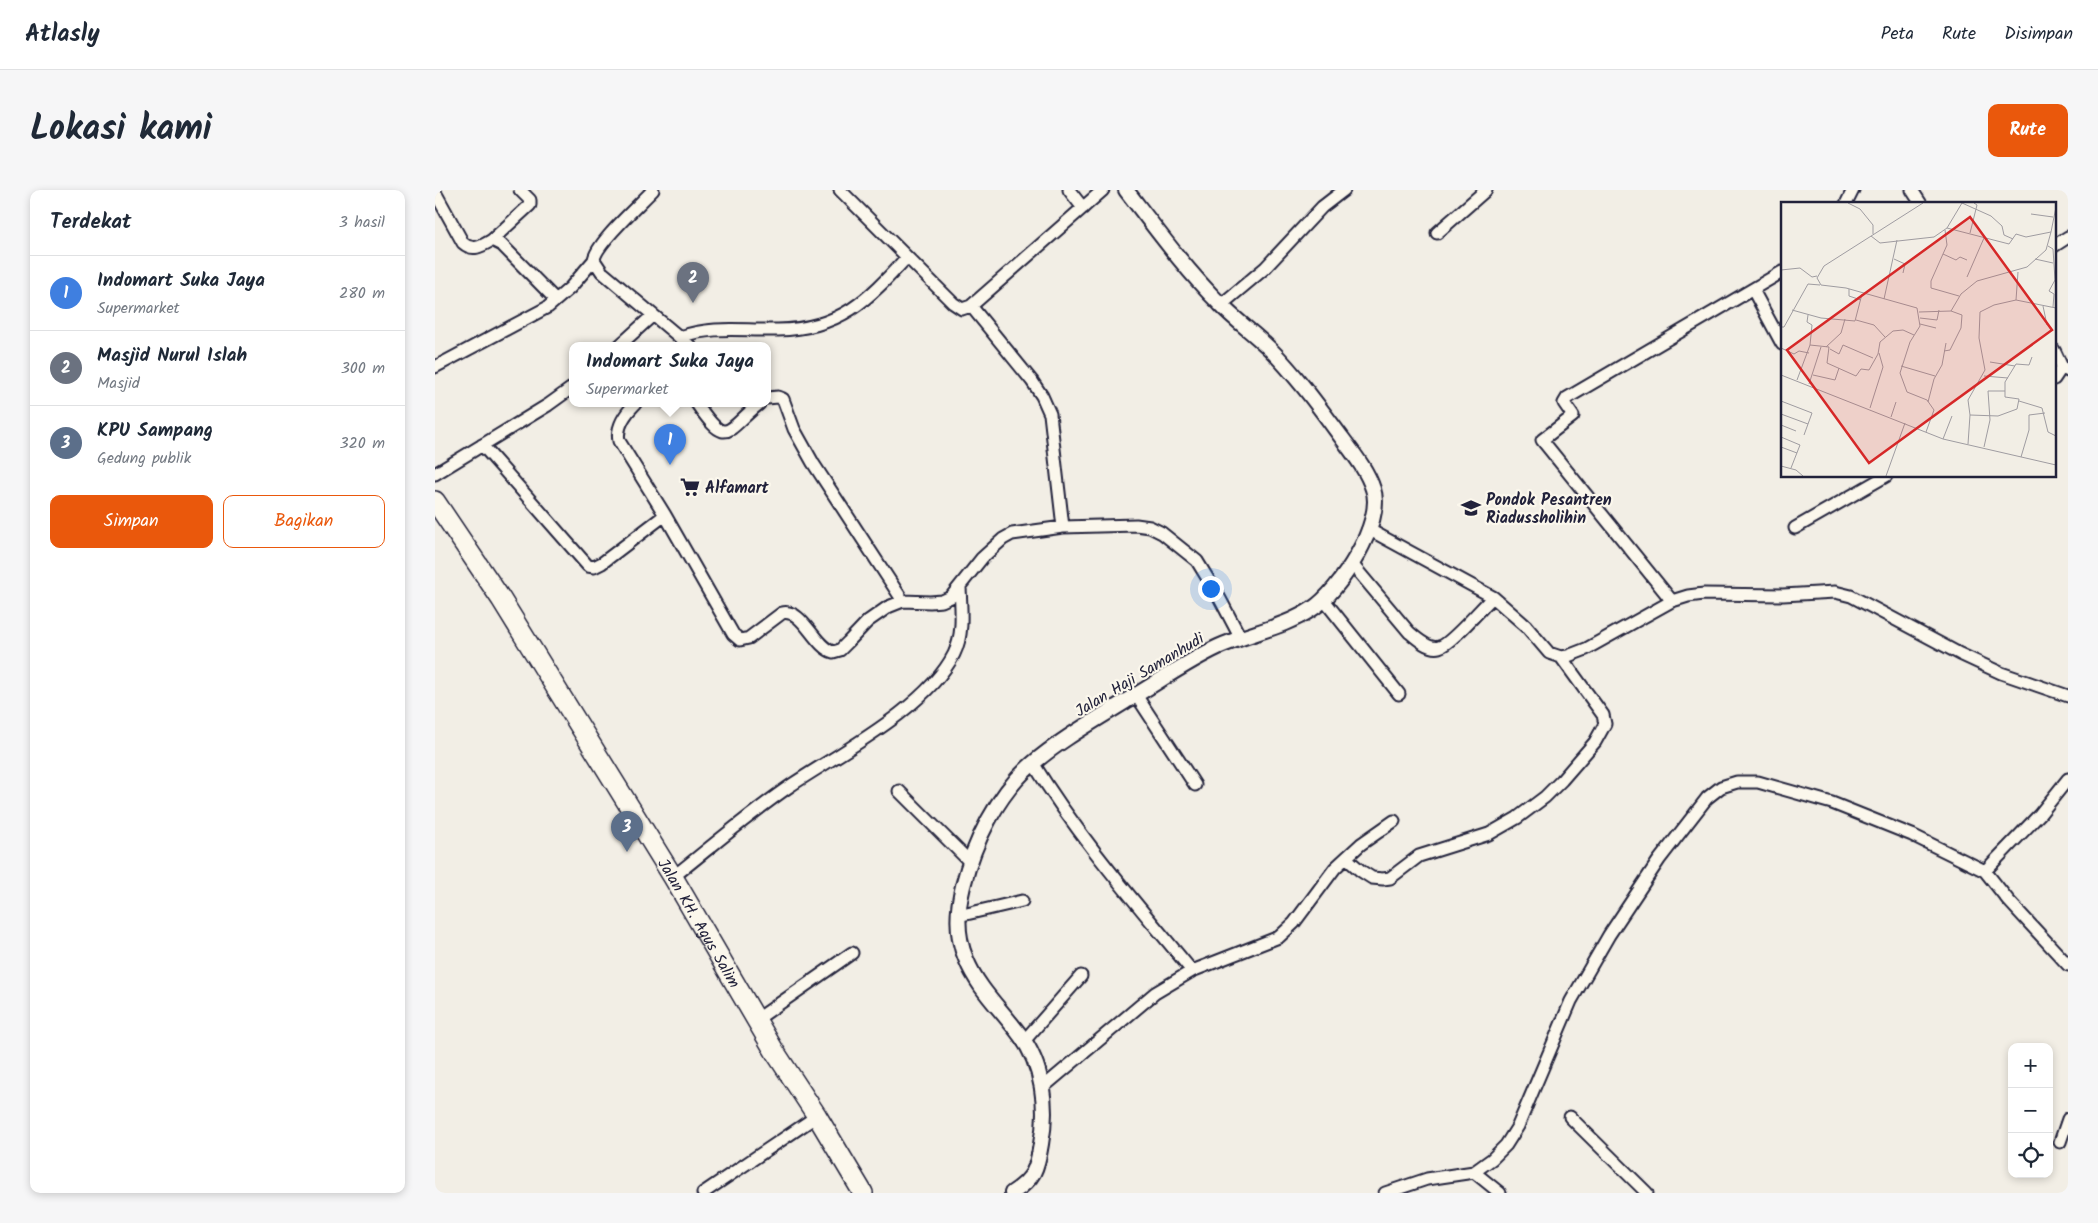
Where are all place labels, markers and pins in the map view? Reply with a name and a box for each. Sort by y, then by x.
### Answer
pin: 2 [677,262,709,303]
pin: 1 [654,424,686,465]
supermarket icon: Alfamart [679,476,701,498]
place label: Alfamart [705,476,770,501]
place label: Pondok Pesantren Riadussholihin [1486,488,1612,531]
school or university icon: Pondok Pesantren Riadussholihin [1460,497,1482,519]
pin: 3 [611,811,643,852]

